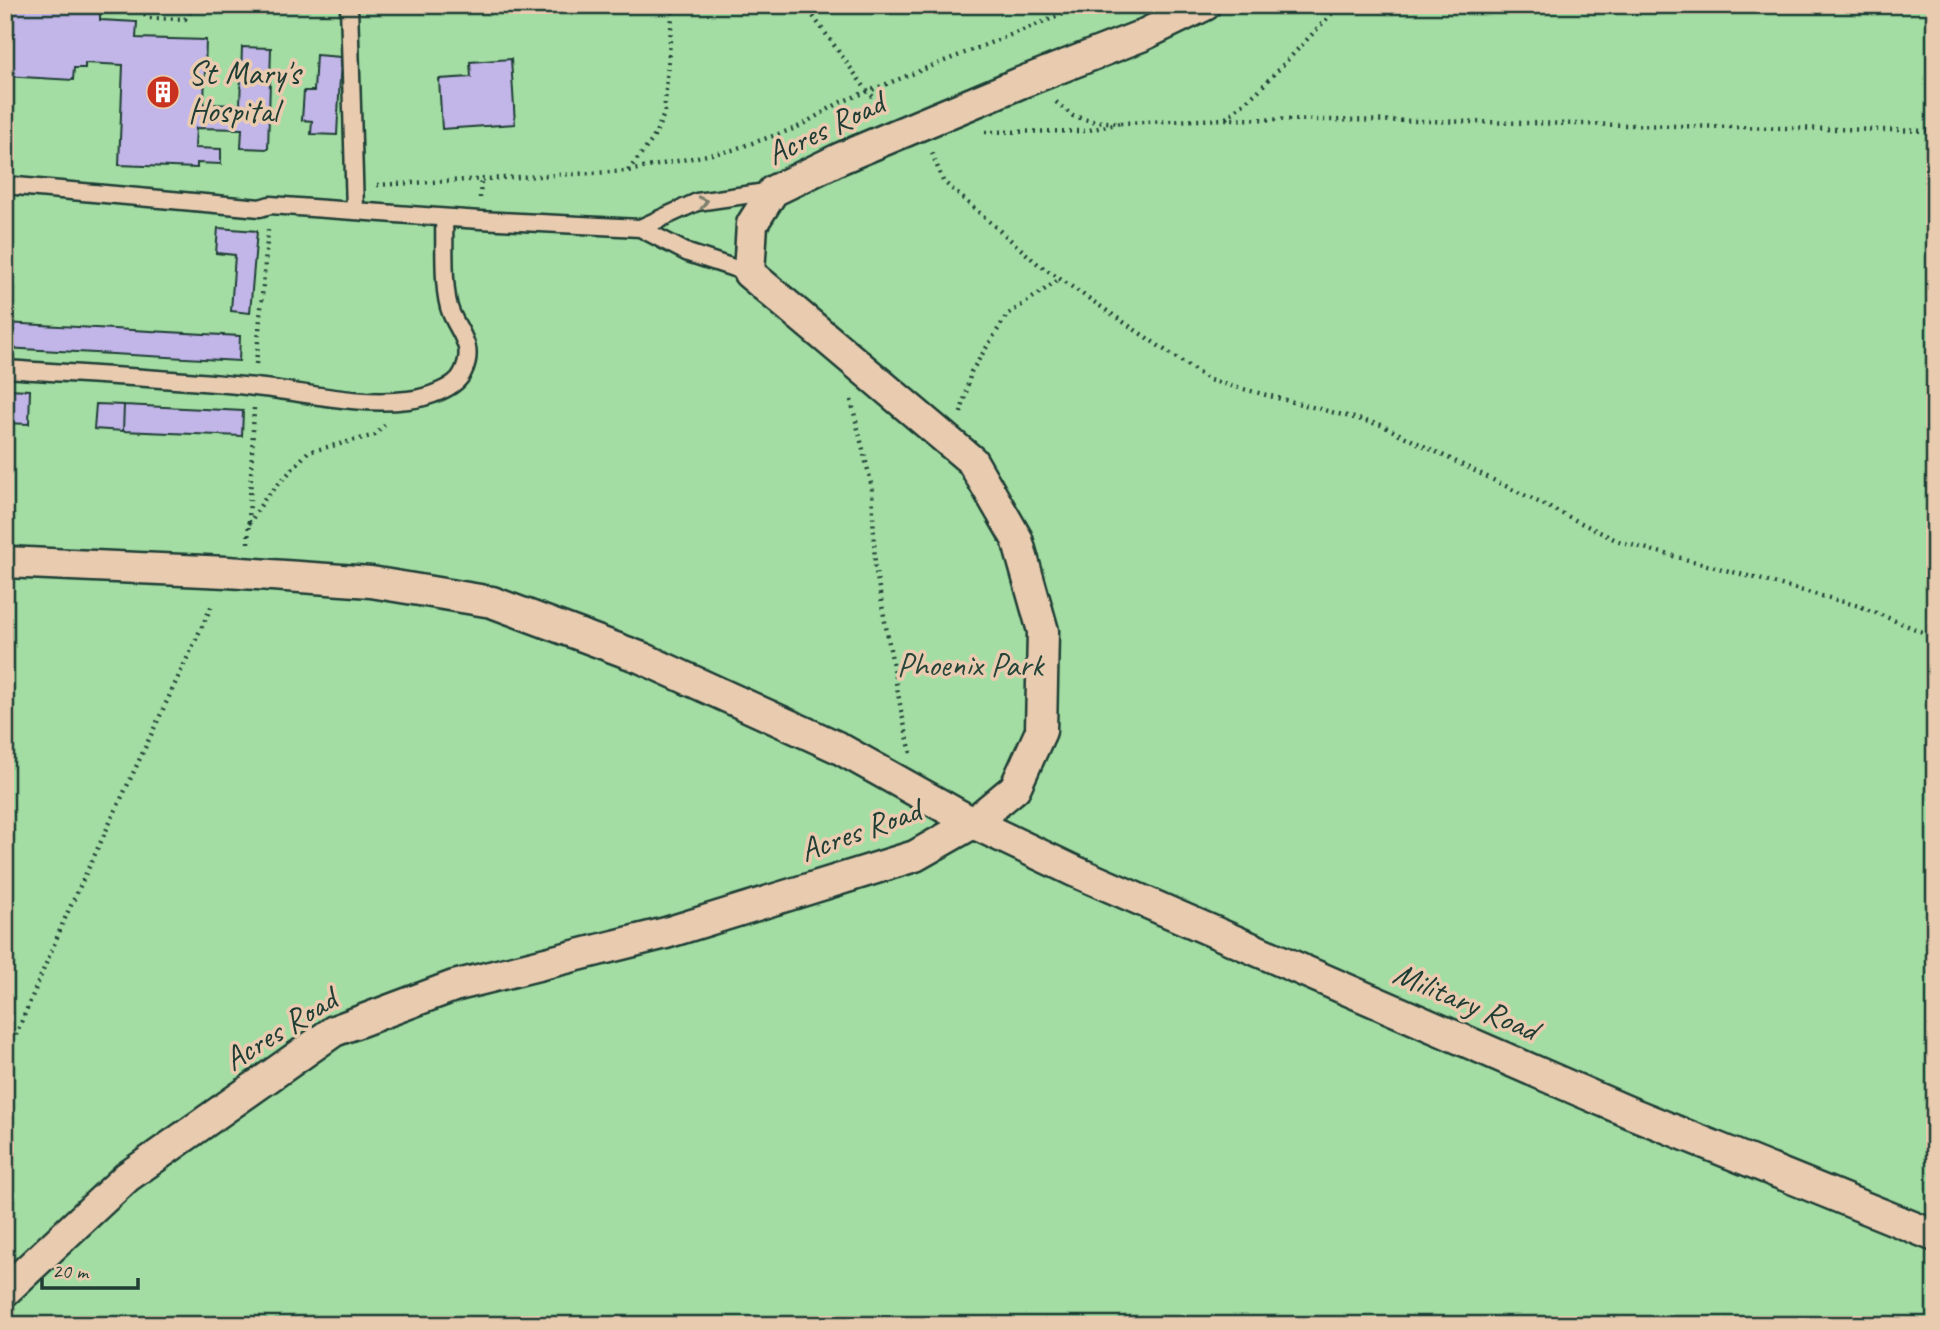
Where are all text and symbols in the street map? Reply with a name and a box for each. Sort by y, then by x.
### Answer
place label: St Mary's Hospital [188,52,303,132]
building icon: St Mary's Hospital [144,73,182,111]
street label: Acres Road [759,79,895,174]
one-way arrow [697,196,709,210]
park label: Phoenix Park [897,644,1045,686]
street label: Acres Road [794,787,931,871]
street label: Military Road [1387,952,1549,1052]
street label: Acres Road [216,975,349,1080]
scale bar [42,1246,138,1290]
text: 20 m [52,1258,90,1284]

